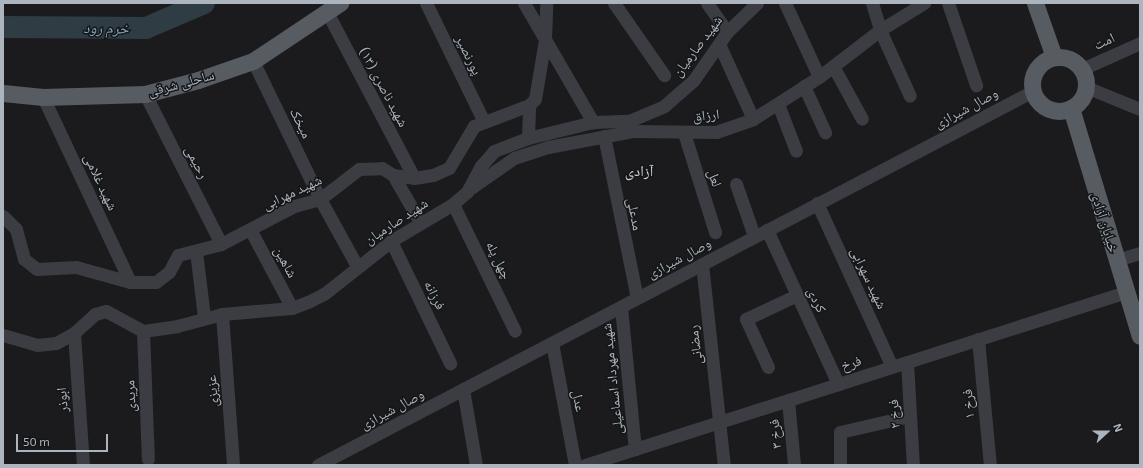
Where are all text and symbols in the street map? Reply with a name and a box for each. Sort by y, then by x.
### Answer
street label: شهید صارمیان [668,12,726,80]
water label: خرم رود [83,19,129,37]
street label: امت [1091,29,1117,53]
street label: پورنصیر [452,32,486,78]
street label: شهید ناصری (۱۳) [356,44,412,130]
street label: ساحلی شرقی [146,66,216,100]
street label: وصال شیرازی [931,84,1001,132]
street label: میخک [287,105,315,141]
street label: ارزاق [692,105,720,125]
street label: رحیمی [182,143,212,181]
street label: شهید غلامی [81,151,121,213]
district label: آزادی [625,162,653,180]
street label: لعل [704,167,726,189]
street label: شهید مهرابی [260,171,324,213]
street label: خیابان آزادی [1088,190,1122,254]
street label: شهید صارمیان [361,194,431,248]
street label: مدعلی [624,196,646,232]
street label: وصال شیرازی [644,234,714,282]
street label: چهل پله [483,238,515,282]
street label: شاهين [271,243,301,281]
street label: شهید سهرابی [847,244,891,312]
street label: فرزانه [421,278,449,312]
street label: کردی [804,285,830,315]
street label: شهید مهرداد اسماعیلی [598,323,626,435]
street label: رمضانی [684,324,706,366]
street label: فرخ [839,352,863,374]
street label: عزیزی [203,375,221,407]
street label: مریدی [121,380,139,412]
street label: وصال شیرازی [357,385,427,433]
street label: ابوذر [53,387,71,413]
street label: فرخ ۱ [958,388,978,420]
street label: عدل [569,389,589,413]
street label: فرخ ۲ [885,399,903,429]
north arrow [1087,412,1127,452]
street label: فرخ ۳ [765,418,785,450]
text: N [1111,421,1126,434]
scale bar [18,426,110,452]
text: 50 m [23,434,50,448]

